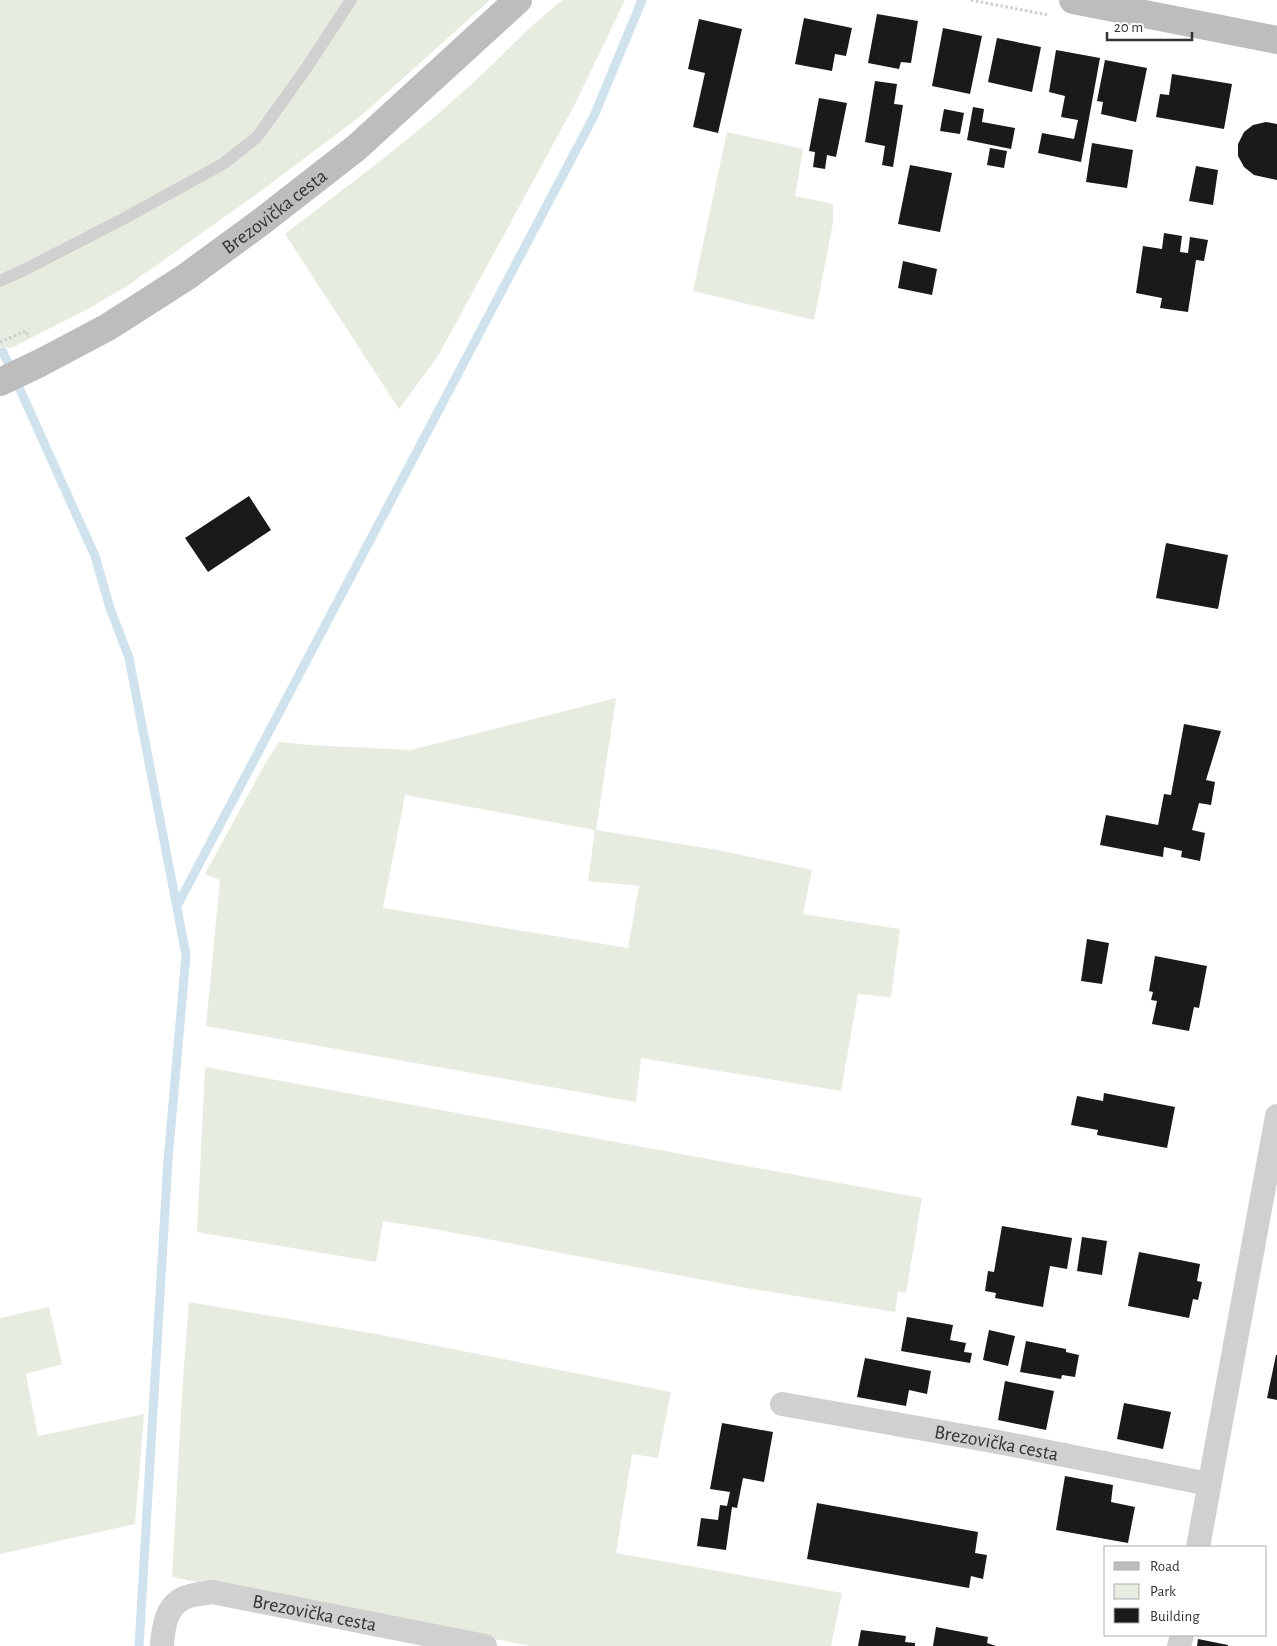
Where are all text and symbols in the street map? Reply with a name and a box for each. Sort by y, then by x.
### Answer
scale bar [1107,10,1192,42]
text: 20 m [1114,20,1143,35]
street label: Brezovička cesta [219,166,331,258]
street label: Brezovička cesta [933,1422,1060,1465]
legend [1104,1546,1267,1636]
text: Road [1150,1559,1180,1574]
text: Park [1150,1584,1176,1599]
street label: Brezovička cesta [251,1591,378,1635]
text: Building [1150,1609,1200,1624]

